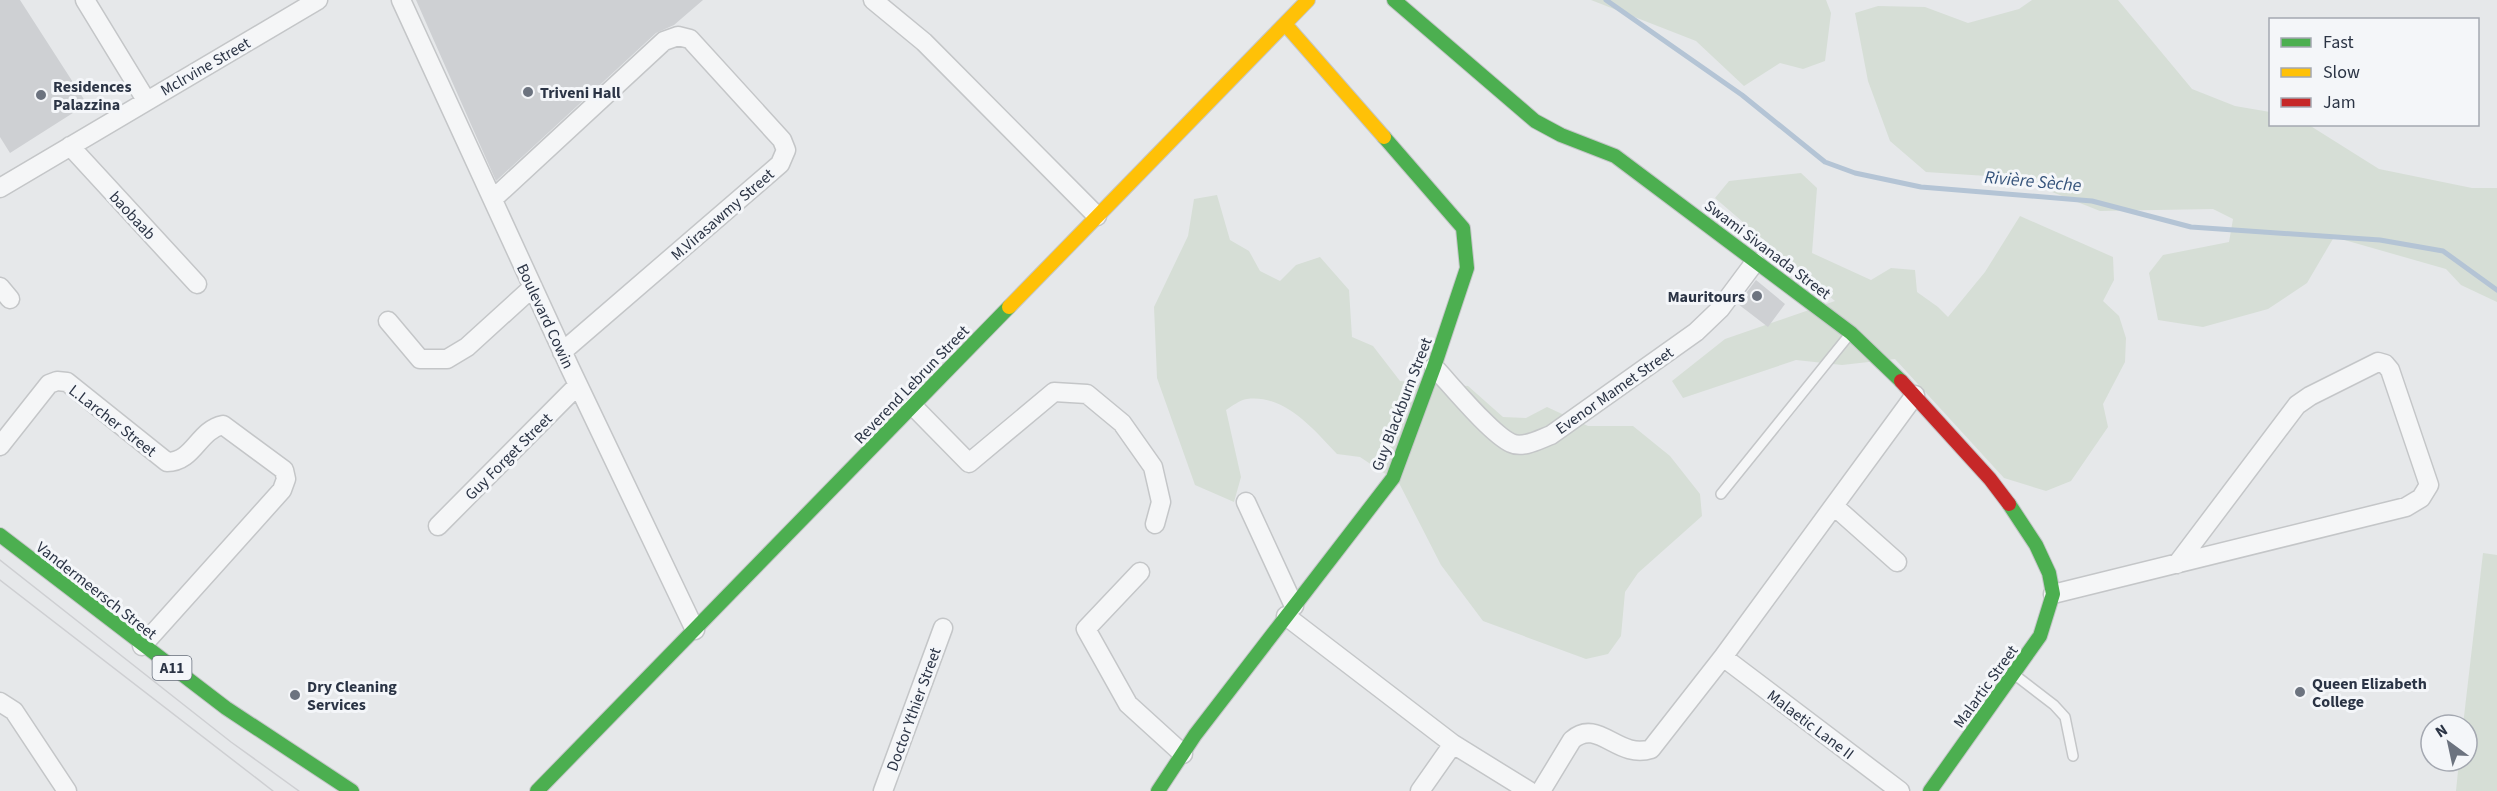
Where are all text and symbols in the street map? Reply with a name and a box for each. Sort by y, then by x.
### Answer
legend [2269,18,2479,126]
text: Fast [2323,30,2354,55]
street label: Mclrvine Street [157,32,255,101]
text: Slow [2323,60,2360,85]
place label: Residences Palazzina [53,76,131,116]
place label: Triveni Hall [540,82,621,104]
marker: Triveni Hall [521,85,535,99]
marker: Residences Palazzina [34,88,48,102]
text: Jam [2323,90,2356,115]
street label: M.Virasawmy Street [666,163,779,266]
water label: Rivière Sèche [1983,165,2083,198]
street label: baobaab [104,187,161,245]
street label: Swami Sivanada Street [1700,195,1836,305]
street label: Boulevard Cowin [511,260,579,373]
place label: Mauritours [1667,286,1745,308]
marker: Mauritours [1750,289,1764,303]
street label: Reverend Lebrun Street [849,320,975,449]
street label: Guy Blackburn Street [1366,334,1438,474]
street label: Evenor Mamet Street [1551,342,1678,440]
street label: L.Larcher Street [64,380,161,462]
street label: Guy Forget Street [460,408,558,505]
street label: Vandermeersch Street [31,537,162,645]
street label: Malartic Street [1948,640,2024,732]
street label: Doctor Ythier Street [881,644,947,774]
road number: A11 [152,656,192,680]
place label: Queen Elizabeth College [2312,673,2427,713]
place label: Dry Cleaning Services [307,676,397,716]
street label: Malaetic Lane II [1762,685,1858,765]
marker: Queen Elizabeth College [2293,685,2307,699]
marker: Dry Cleaning Services [288,688,302,702]
north arrow [2419,713,2479,773]
text: N [2431,719,2452,743]

